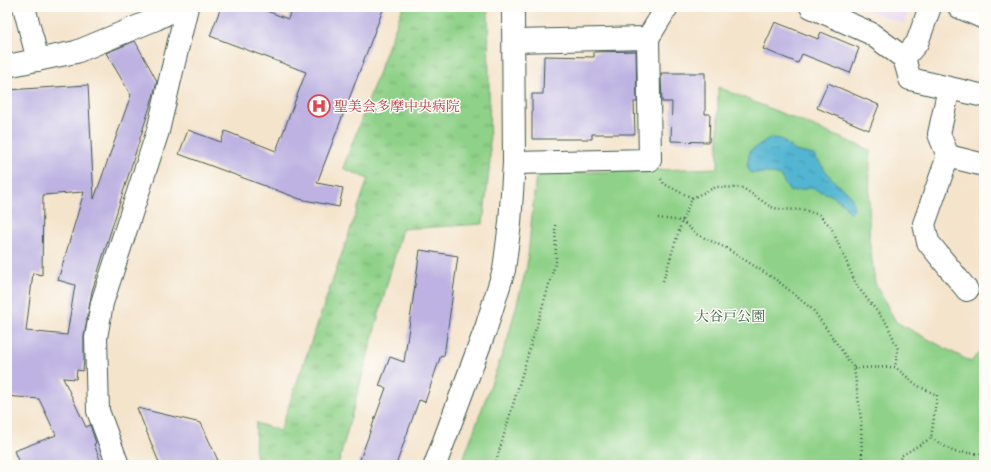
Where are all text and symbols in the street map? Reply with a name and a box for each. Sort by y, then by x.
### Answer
hospital icon: 聖美会多摩中央病院 [306,93,332,119]
place label: 聖美会多摩中央病院 [334,98,460,115]
park label: 大谷戸公園 [695,308,765,325]

